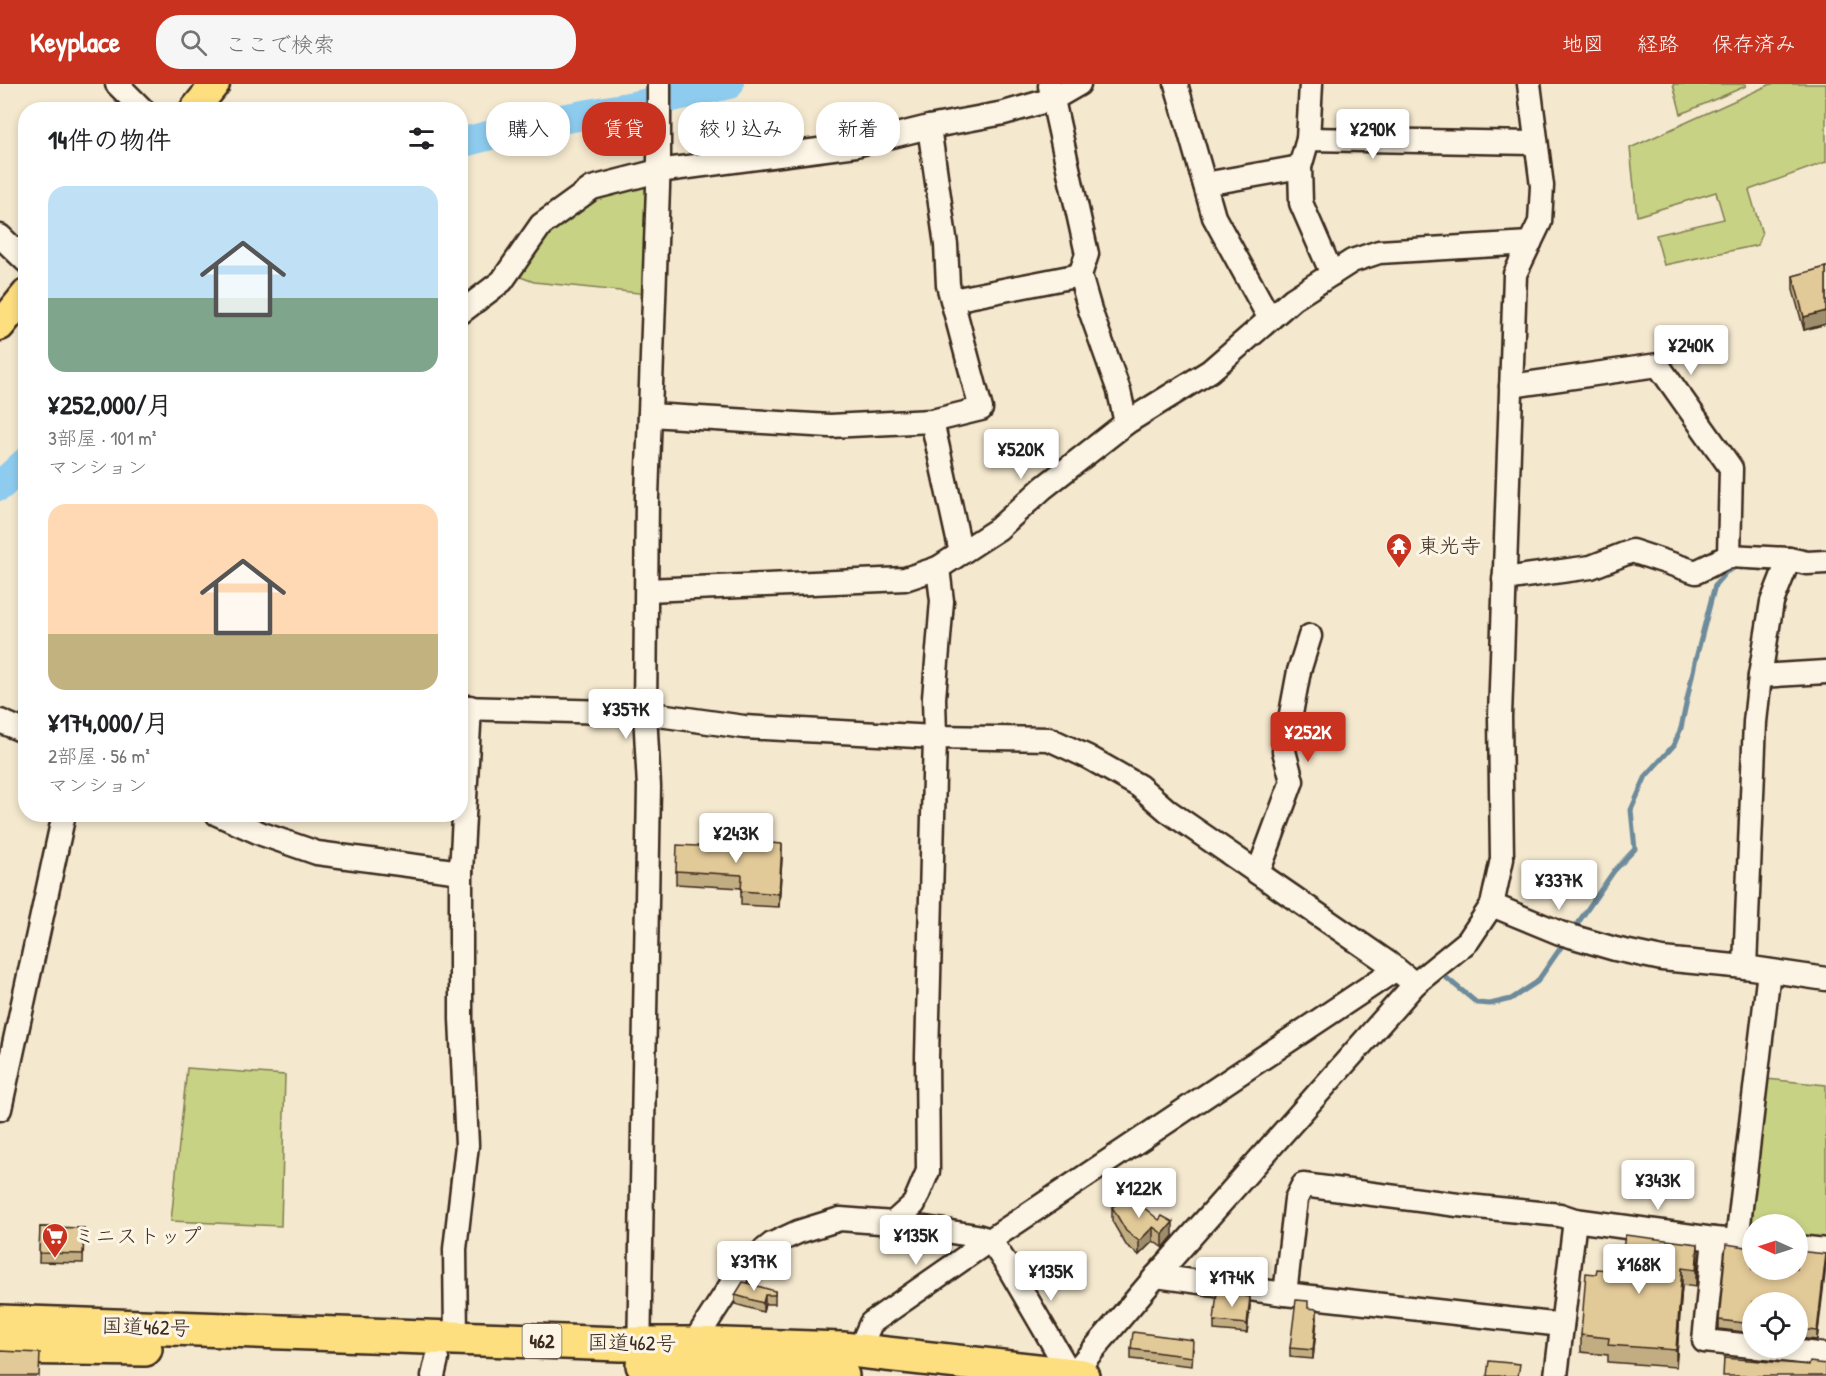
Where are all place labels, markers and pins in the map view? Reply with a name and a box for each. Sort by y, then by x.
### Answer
pin: ¥290K [1331,109,1415,160]
pin: ¥240K [1649,325,1733,376]
pin: ¥520K [979,429,1063,480]
temple icon: 東光寺 [1384,531,1414,569]
place label: 東光寺 [1418,531,1481,560]
pin: ¥357K [584,689,668,740]
pin: ¥252K [1266,712,1350,763]
pin: ¥243K [694,813,778,864]
pin: ¥337K [1517,860,1601,911]
pin: ¥343K [1616,1160,1700,1211]
pin: ¥122K [1097,1168,1181,1219]
pin: ¥135K [874,1215,958,1266]
supermarket icon: ミニストップ [40,1221,70,1259]
place label: ミニストップ [74,1221,202,1250]
pin: ¥317K [712,1241,796,1292]
pin: ¥168K [1597,1244,1681,1295]
pin: ¥135K [1009,1251,1093,1302]
pin: ¥174K [1190,1257,1274,1308]

